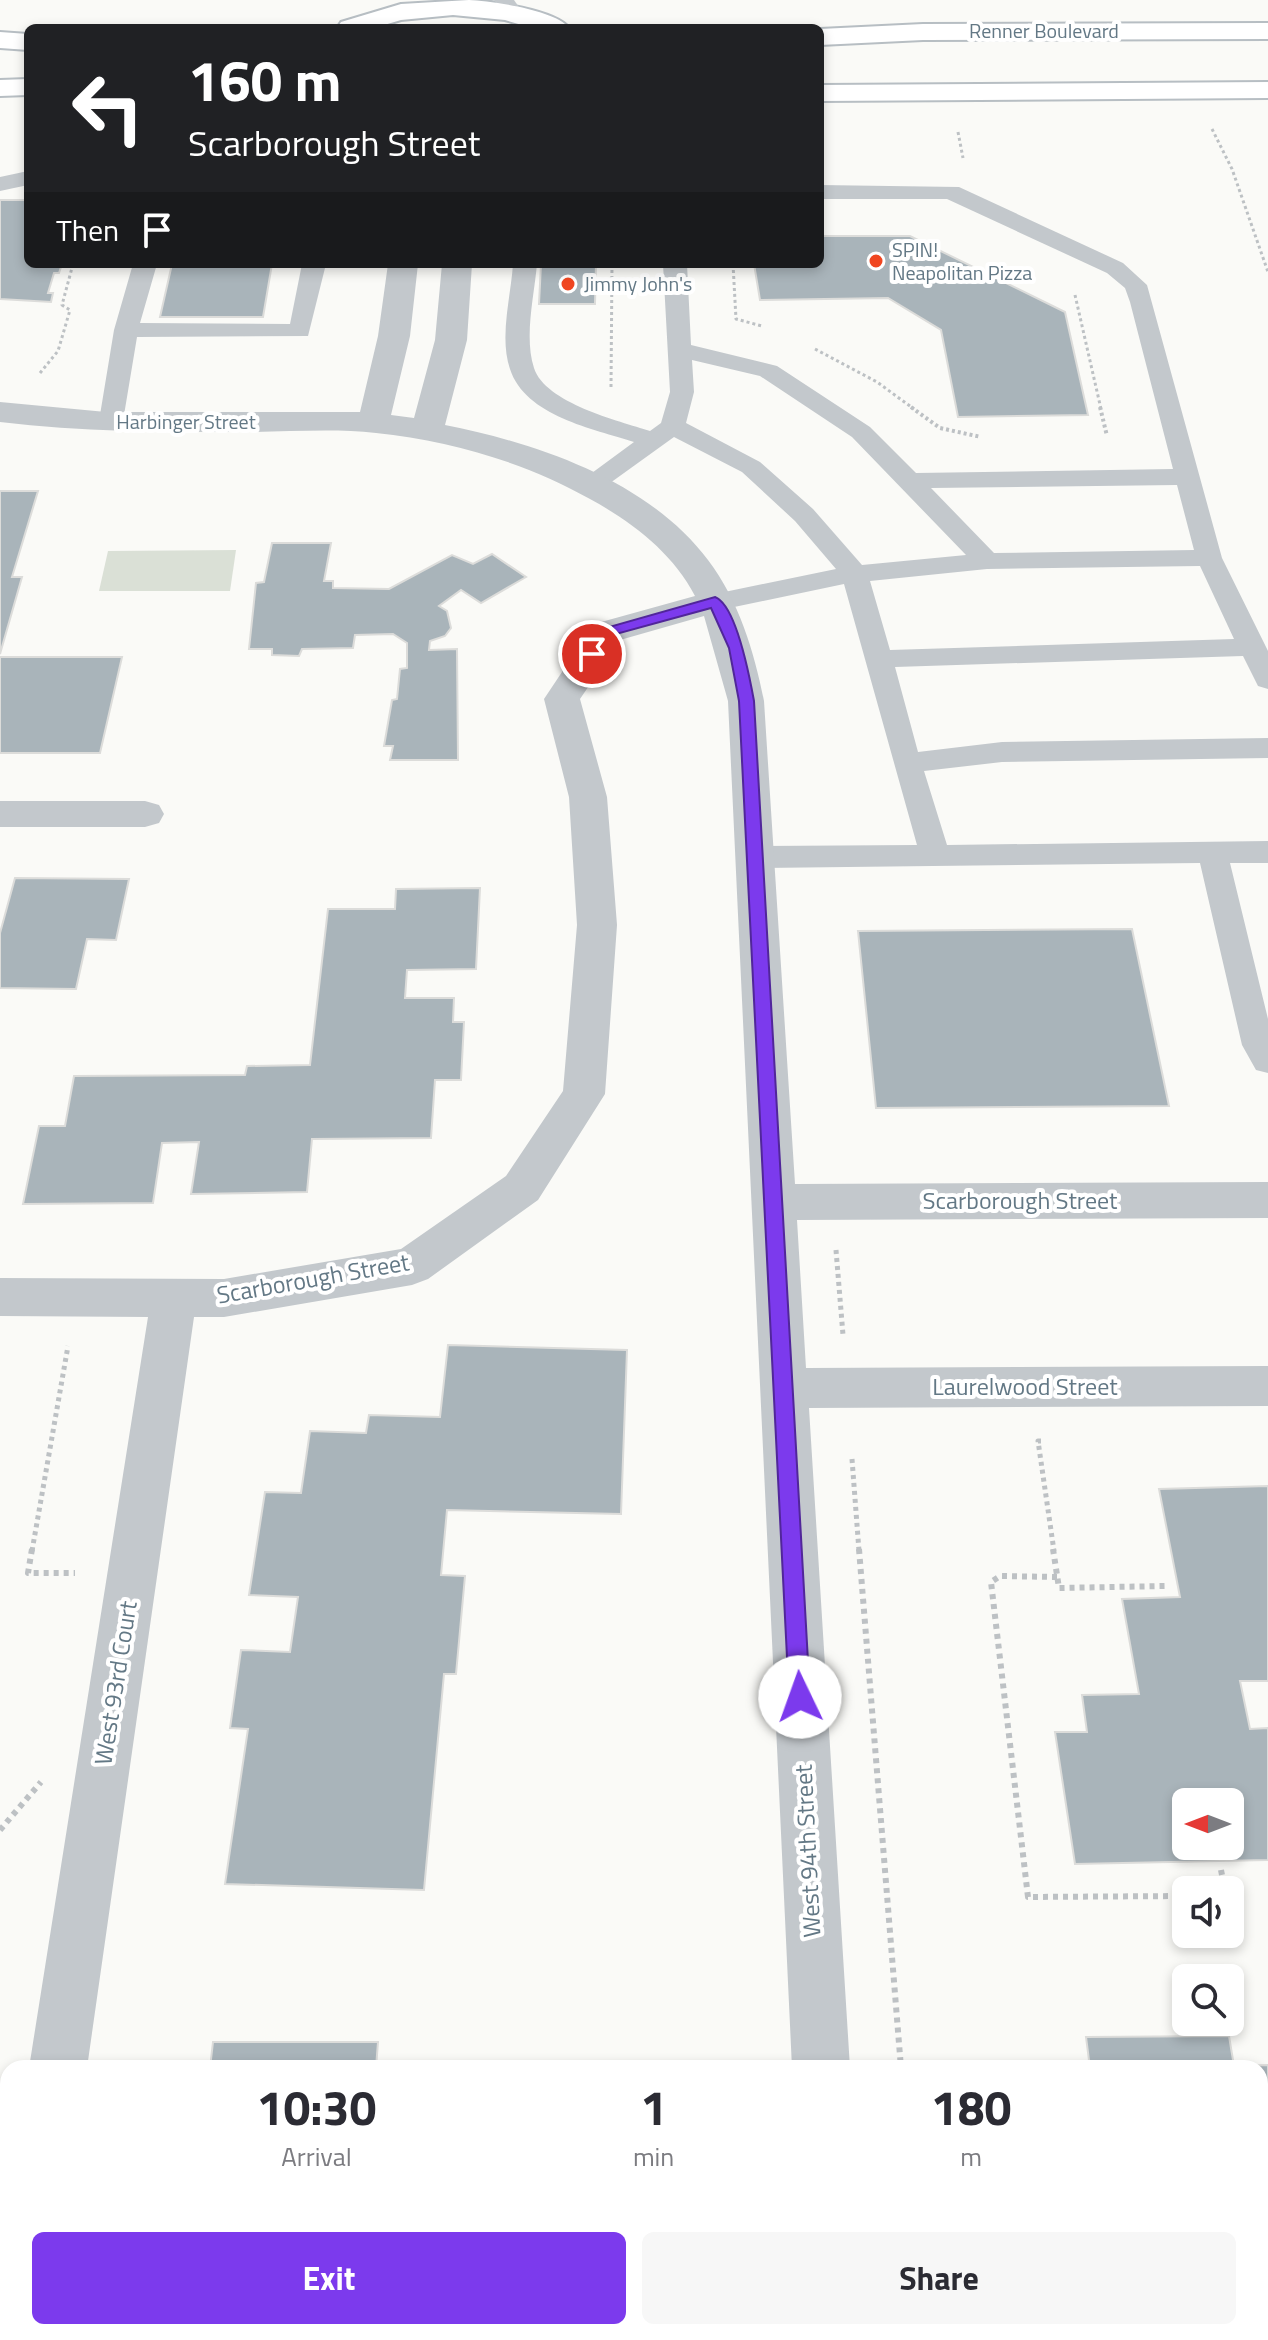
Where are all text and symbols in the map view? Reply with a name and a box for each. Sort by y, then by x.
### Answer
street label: Renner Boulevard [969,15,1119,46]
text: 160 m [188,38,341,123]
icon: left [56,56,160,160]
text: Scarborough Street [188,115,480,170]
text: Then [56,207,119,253]
icon: arrive [135,208,179,252]
place label: SPIN! Neapolitan Pizza [892,234,1032,288]
marker: SPIN! Neapolitan Pizza [867,252,885,270]
place label: Jimmy John's [584,268,692,299]
marker: Jimmy John's [559,275,577,293]
street label: Harbinger Street [116,406,256,437]
pin [558,620,626,688]
icon: arrive [570,632,614,676]
street label: Scarborough Street [923,1182,1118,1218]
street label: Scarborough Street [214,1243,413,1313]
street label: Laurelwood Street [932,1368,1118,1404]
street label: West 93rd Court [84,1598,146,1767]
position arrow [758,1655,842,1739]
street label: West 94th Street [784,1763,830,1938]
north arrow [1172,1788,1244,1860]
map controls [1172,1788,1244,2036]
button: sound [1172,1876,1244,1948]
button: search [1172,1964,1244,2036]
text: 10:30 [257,2071,376,2144]
text: 1 [640,2071,667,2144]
text: 180 [931,2071,1011,2144]
text: Arrival [281,2137,352,2176]
text: min [633,2137,674,2176]
text: m [960,2137,982,2176]
button: Exit [32,2232,626,2324]
button: Share [642,2232,1236,2324]

